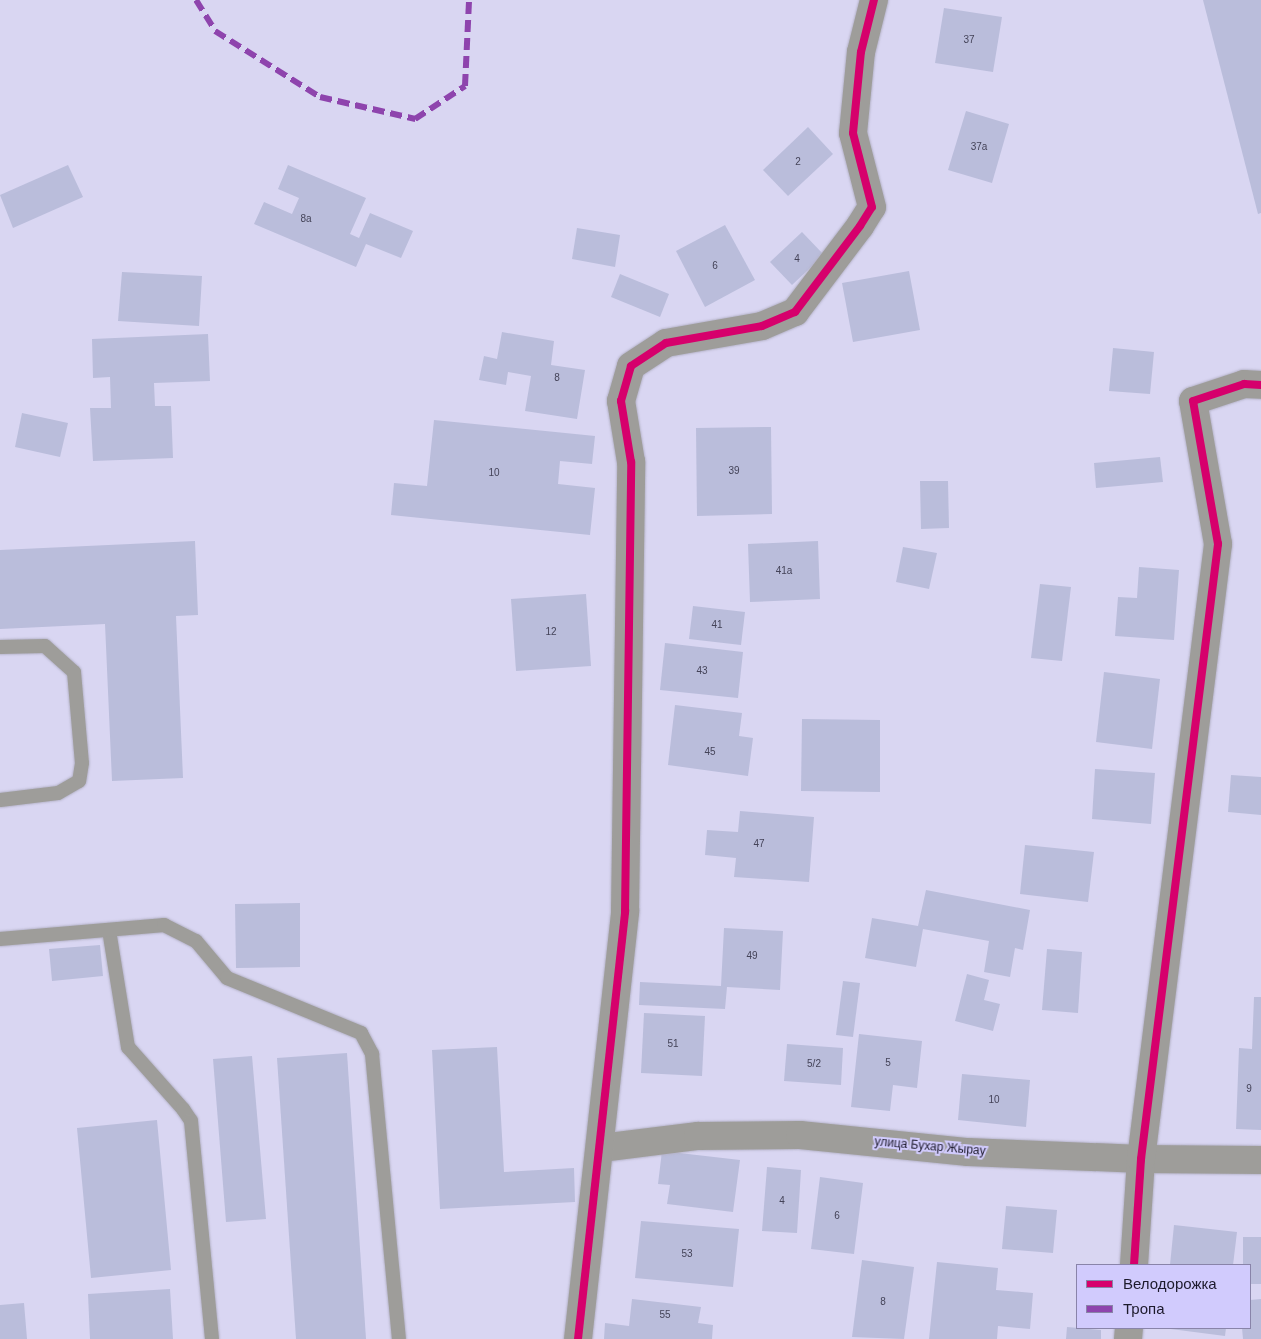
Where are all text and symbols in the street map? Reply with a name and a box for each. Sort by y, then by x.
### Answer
house number: 37 [963,34,975,46]
house number: 37а [971,141,987,153]
house number: 2 [795,156,801,168]
house number: 8а [300,213,312,225]
house number: 4 [794,253,800,265]
house number: 6 [712,260,718,272]
house number: 8 [554,372,560,384]
house number: 39 [728,465,740,477]
house number: 10 [488,467,500,479]
house number: 41а [776,565,792,577]
house number: 41 [711,619,723,631]
house number: 12 [545,626,557,638]
house number: 43 [696,665,708,677]
house number: 45 [704,746,716,758]
house number: 47 [753,838,765,850]
house number: 49 [746,950,758,962]
house number: 51 [667,1038,679,1050]
house number: 5 [885,1057,891,1069]
house number: 5/2 [807,1058,821,1070]
house number: 9 [1246,1083,1252,1095]
house number: 10 [988,1094,1000,1106]
street label: улица Бухар Жырау [874,1135,986,1159]
house number: 4 [779,1195,785,1207]
house number: 6 [834,1210,840,1222]
house number: 53 [681,1248,693,1260]
legend [1076,1264,1251,1329]
text: Велодорожка [1123,1275,1217,1292]
house number: 8 [880,1296,886,1308]
text: Тропа [1123,1300,1164,1317]
house number: 55 [659,1309,671,1321]

